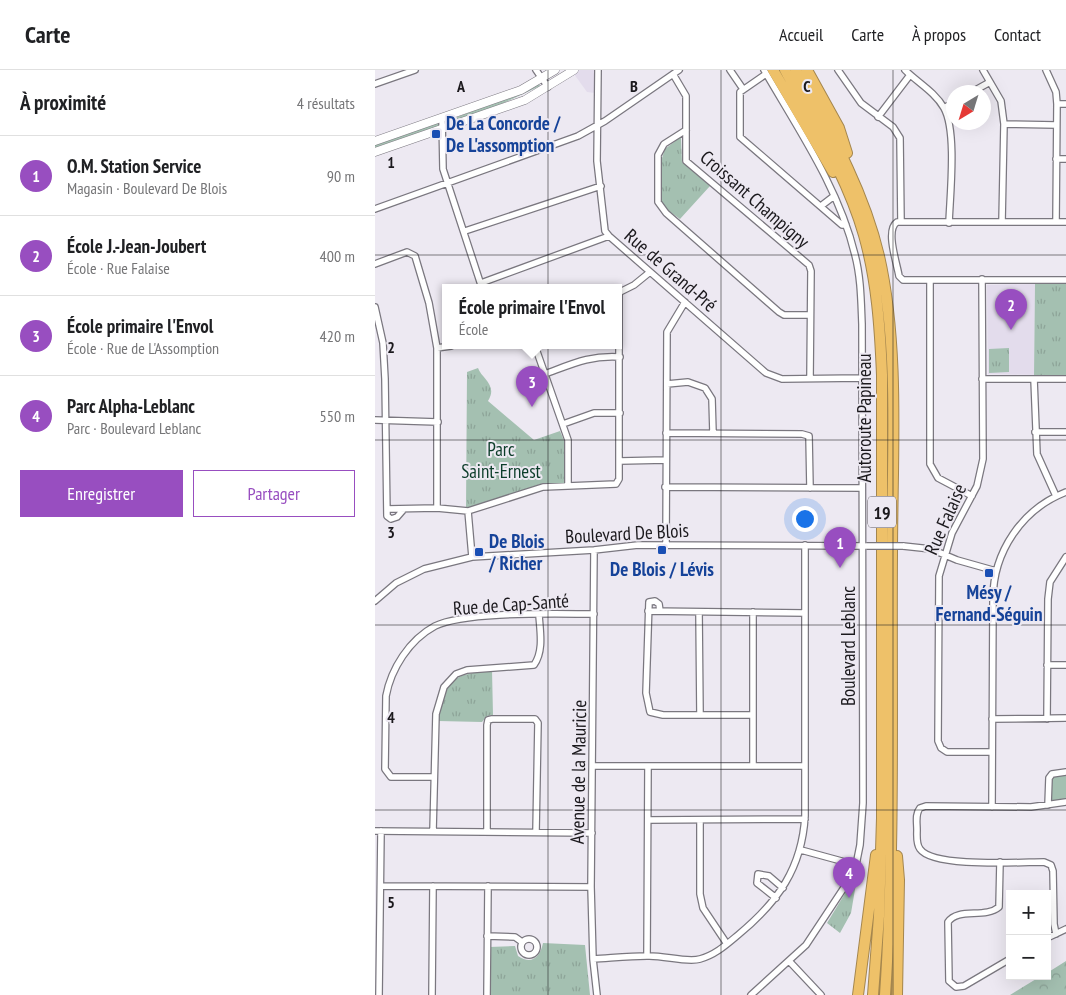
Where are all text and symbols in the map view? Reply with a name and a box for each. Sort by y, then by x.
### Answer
text: Carte [25,19,71,50]
text: Accueil [779,23,823,46]
text: Carte [851,23,884,46]
text: À propos [912,23,966,46]
text: Contact [994,23,1041,46]
text: A [456,76,466,96]
text: B [630,76,638,96]
text: C [803,76,811,96]
north arrow [946,85,991,130]
text: À proximité [20,89,106,116]
text: 4 résultats [297,93,355,113]
place label: De La Concorde / De L'assomption [446,111,561,157]
marker: De La Concorde / De L'assomption [430,128,442,140]
street label: Croissant Champigny [695,145,815,254]
text: 1 [387,152,395,172]
text: O.M. Station Service [67,154,201,178]
text: 1 [32,166,40,186]
text: 90 m [327,166,355,186]
text: Magasin · Boulevard De Blois [67,178,227,198]
street label: Rue de Grand-Pré [620,223,722,317]
text: École J.-Jean-Joubert [67,234,206,258]
text: 2 [32,246,40,266]
text: 400 m [320,246,355,266]
text: École · Rue Falaise [67,258,170,278]
popup [442,284,622,349]
pin: 2 [995,289,1027,330]
text: École primaire l'Envol [459,295,605,319]
text: École primaire l'Envol [67,314,213,338]
text: École [459,319,488,339]
text: 3 [32,326,40,346]
text: 420 m [320,326,355,346]
text: 2 [387,337,395,357]
text: École · Rue de L'Assomption [67,338,219,358]
street label: Autoroute Papineau [852,353,876,483]
pin: 3 [516,366,548,407]
text: Parc Alpha-Leblanc [67,394,195,418]
text: 4 [32,406,40,426]
text: 550 m [320,406,355,426]
text: Parc · Boulevard Leblanc [67,418,201,438]
park label: Parc Saint-Ernest [461,437,542,483]
button: Enregistrer [20,470,183,517]
button: Partager [193,470,355,517]
street label: Rue Falaise [919,480,971,558]
road number: 19 [868,497,896,528]
your location [792,506,818,532]
street label: Boulevard De Blois [565,518,689,548]
text: 3 [387,522,395,542]
pin: 1 [824,527,856,568]
place label: De Blois / Richer [488,529,545,575]
marker: De Blois / Lévis [656,544,668,556]
marker: De Blois / Richer [473,546,485,558]
place label: De Blois / Lévis [610,557,714,581]
marker: Mésy / Fernand-Séguin [983,567,995,579]
place label: Mésy / Fernand-Séguin [936,580,1042,626]
street label: Boulevard Leblanc [836,586,860,706]
street label: Rue de Cap-Santé [452,588,570,620]
street label: Avenue de la Mauricie [565,700,591,844]
text: 4 [387,707,395,727]
pin: 4 [833,857,865,898]
map controls [1006,890,1051,980]
button: + [1006,890,1051,935]
text: 5 [387,892,395,912]
button: − [1006,935,1051,980]

